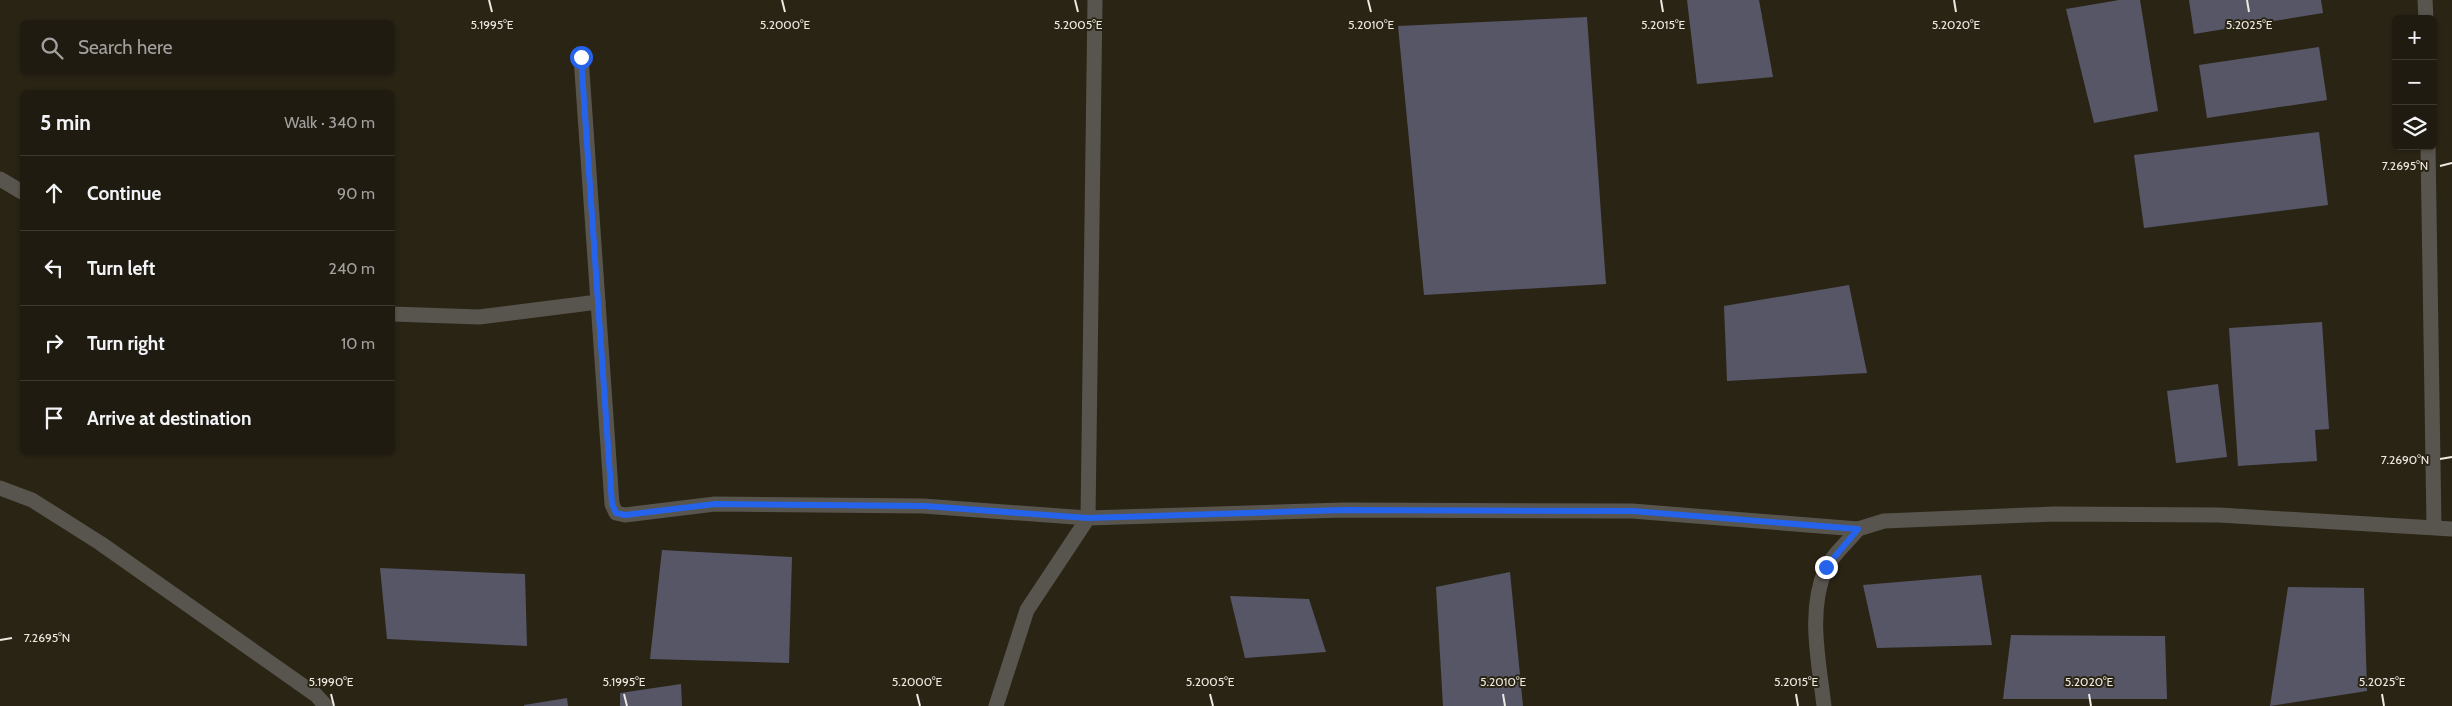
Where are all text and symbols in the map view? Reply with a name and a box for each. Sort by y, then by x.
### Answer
map controls [2392,15,2437,150]
button: + [2392,15,2437,60]
text: 5.1995°E [471,17,514,32]
text: 5.2000°E [760,17,811,32]
text: 5.2005°E [1054,17,1103,32]
text: 5.2010°E [1348,17,1394,32]
text: 5.2015°E [1641,17,1685,32]
text: 5.2020°E [1932,17,1981,32]
text: 5.2025°E [2226,17,2273,32]
search box [20,20,395,75]
icon: search [38,34,66,62]
text: Search here [78,36,172,59]
route start [570,46,593,69]
button: − [2392,60,2437,105]
button: layers [2392,105,2437,150]
text: 5 min [40,110,91,135]
text: Walk · 340 m [284,113,375,132]
text: 7.2695°N [2382,158,2428,173]
icon: ahead [40,179,68,207]
text: Continue [87,182,161,205]
text: 90 m [337,184,375,203]
icon: left [40,254,68,282]
text: Turn left [87,257,155,280]
text: 240 m [329,259,375,278]
icon: right [40,329,68,357]
text: Turn right [87,332,165,355]
text: 10 m [341,334,375,353]
icon: arrive [40,404,68,432]
text: Arrive at destination [87,407,251,430]
text: 7.2690°N [2381,452,2429,467]
route end [1815,556,1838,579]
text: 7.2695°N [24,630,70,645]
text: 5.1990°E [309,674,354,689]
text: 5.1995°E [603,674,646,689]
text: 5.2000°E [892,674,943,689]
text: 5.2005°E [1186,674,1235,689]
text: 5.2010°E [1480,674,1526,689]
text: 5.2015°E [1774,674,1818,689]
text: 5.2020°E [2065,674,2114,689]
text: 5.2025°E [2359,674,2406,689]

